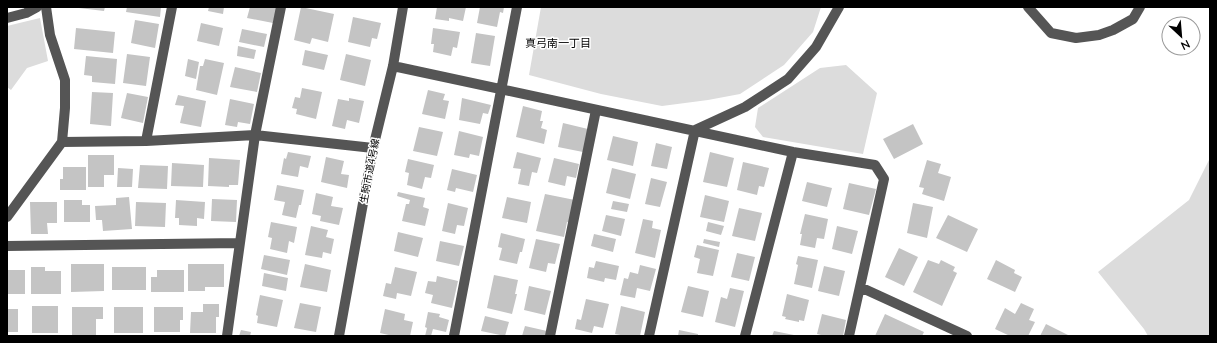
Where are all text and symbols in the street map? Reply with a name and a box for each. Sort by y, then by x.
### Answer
north arrow [1161,16,1201,56]
district label: 真弓南一丁目 [525,36,591,49]
text: N [1179,38,1192,53]
street label: 生駒市道4号線 [357,138,381,204]

